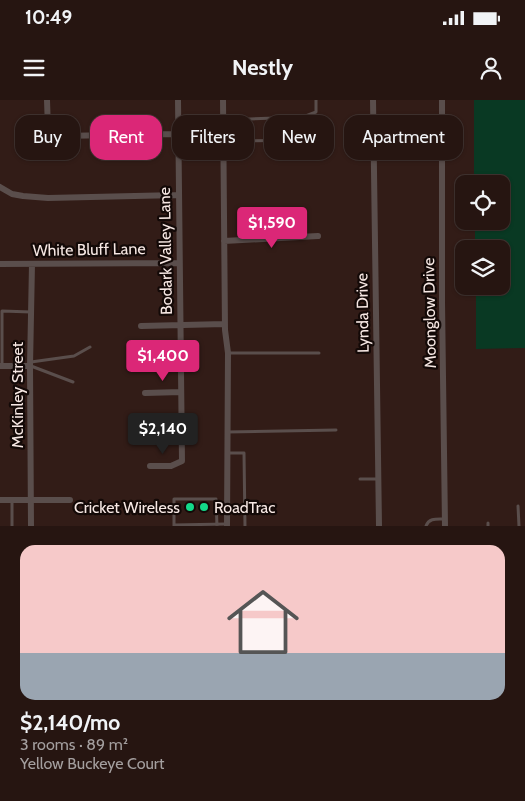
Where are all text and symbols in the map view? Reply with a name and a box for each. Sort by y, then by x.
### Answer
text: 10:49 [25,6,72,29]
icon: menu [20,54,48,82]
text: Nestly [232,54,293,81]
icon: person [477,54,505,82]
chip: Buy [15,115,80,160]
chip: Rent [90,115,162,160]
chip: Filters [172,115,254,160]
chip: New [264,115,334,160]
chip: Apartment [344,115,463,160]
map controls [455,175,510,295]
button: locate [455,175,510,230]
street label: Bodark Valley Lane [155,187,176,315]
pin: $1,590 [231,206,313,249]
text: $1,590 [248,213,296,232]
street label: White Bluff Lane [32,239,146,260]
button: layers [455,240,510,295]
street label: Moonglow Drive [419,257,440,369]
street label: Lynda Drive [352,273,373,353]
pin: $1,400 [122,340,204,382]
street label: McKinley Street [8,341,27,448]
text: $1,400 [137,346,189,365]
pin: $2,140 [122,412,204,455]
text: $2,140 [139,419,187,438]
place label: Cricket Wireless [74,498,180,517]
place label: RoadTrac [214,498,276,517]
marker: Cricket Wireless [184,501,196,513]
marker: RoadTrac [198,501,210,513]
icon: home [218,577,308,667]
text: $2,140/mo [20,710,120,735]
text: 3 rooms · 89 m² [20,735,128,754]
text: Yellow Buckeye Court [20,754,164,773]

